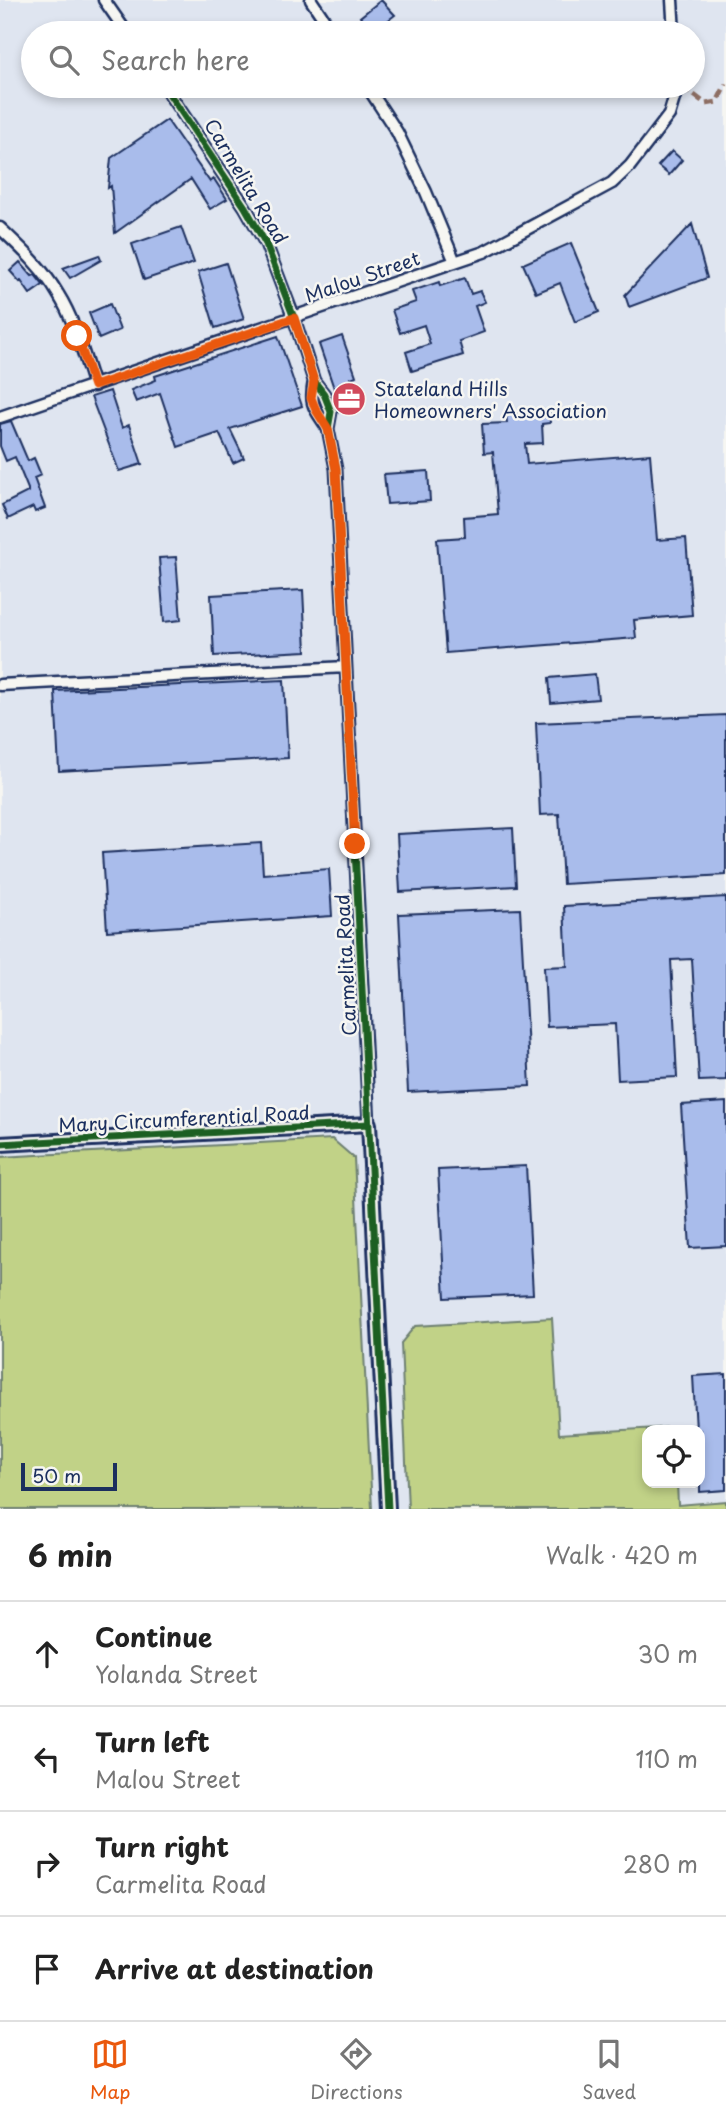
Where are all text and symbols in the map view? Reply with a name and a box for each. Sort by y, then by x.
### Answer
search box [21,21,705,98]
text: Search here [101,40,250,79]
icon: search [45,41,83,79]
street label: Carmelita Road [198,113,296,249]
street label: Malou Street [301,243,424,309]
route start [61,320,92,351]
place label: Stateland Hills Homeowners' Association [374,374,607,424]
office icon: Stateland Hills Homeowners' Association [330,380,368,418]
route end [339,828,370,859]
street label: Carmelita Road [327,893,363,1037]
street label: Mary Circumferential Road [58,1097,310,1139]
map controls [642,1425,705,1488]
button: locate [642,1425,705,1488]
scale bar [21,1460,117,1492]
text: 50 m [32,1461,81,1489]
text: 6 min [28,1532,113,1577]
text: Walk · 420 m [546,1537,698,1572]
text: Continue [95,1617,212,1656]
icon: ahead [28,1635,66,1673]
text: 30 m [637,1636,698,1671]
text: Yolanda Street [95,1656,258,1691]
text: Turn left [95,1722,210,1761]
icon: left [28,1740,66,1778]
text: 110 m [636,1741,698,1776]
text: Malou Street [95,1761,240,1796]
text: Turn right [95,1827,229,1866]
icon: right [28,1845,66,1883]
text: 280 m [623,1846,698,1881]
text: Carmelita Road [95,1866,267,1901]
text: Arrive at destination [95,1949,374,1988]
icon: arrive [28,1950,66,1988]
tab: Map [90,2035,130,2105]
tab: Directions [310,2035,403,2105]
tab: Saved [582,2035,636,2105]

